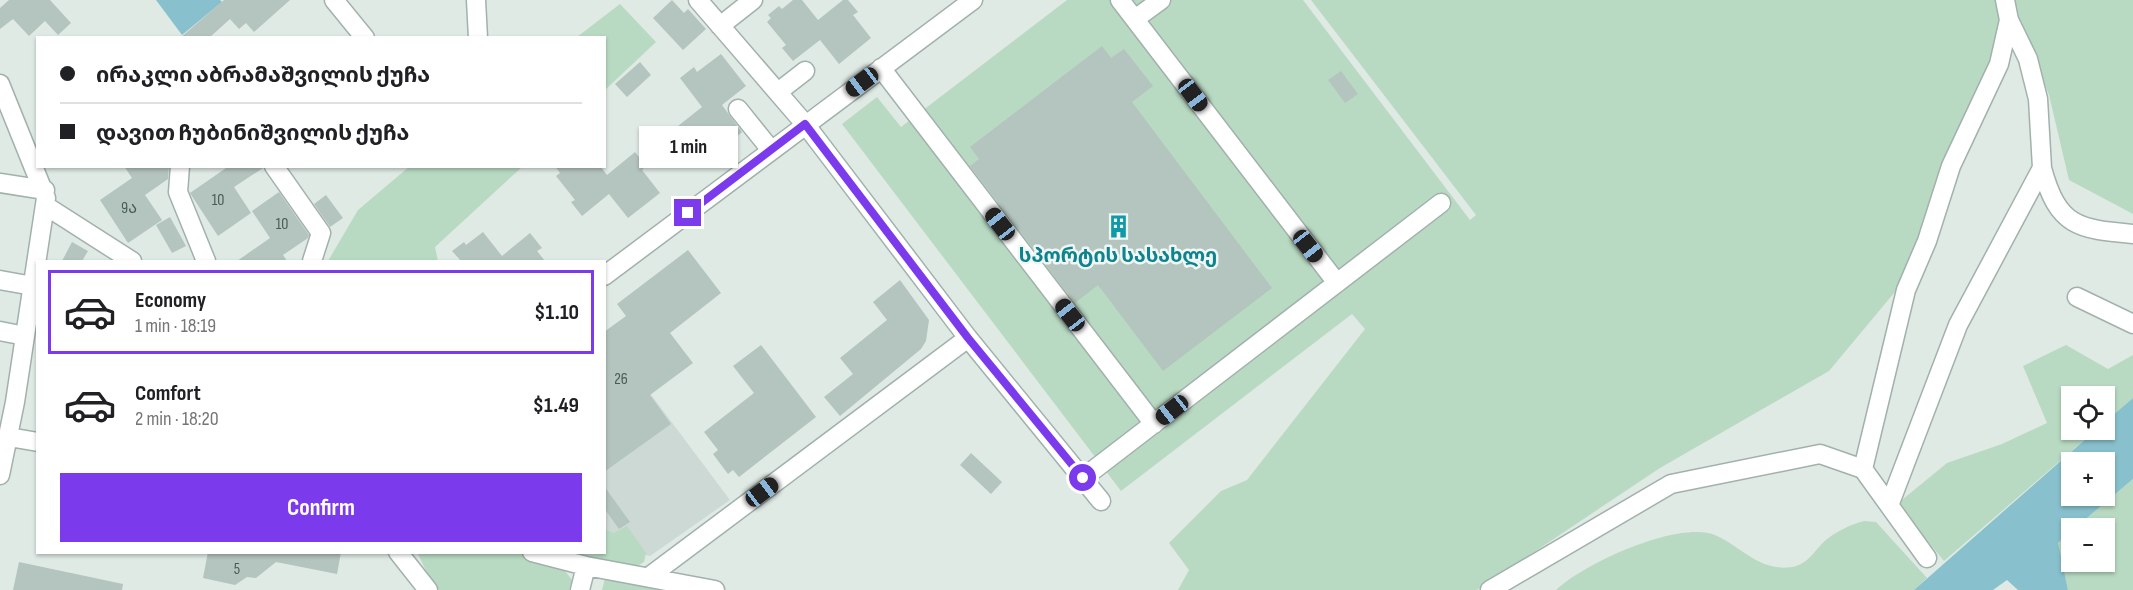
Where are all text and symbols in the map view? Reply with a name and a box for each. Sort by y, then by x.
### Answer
text: ირაკლი აბრამაშვილის ქუჩა [96,62,430,89]
car [842,64,882,100]
car [1175,75,1211,115]
text: დავით ჩუბინიშვილის ქუჩა [96,120,409,147]
callout: 1 min [638,126,738,168]
text: 1 min [670,135,707,159]
house number: 10 [212,191,224,210]
house number: 9ა [121,199,137,218]
route end [674,199,701,226]
car [982,204,1018,244]
building icon: სპორტის სასახლე [1105,214,1131,240]
house number: 10 [276,215,288,234]
car [1290,226,1326,266]
place label: სპორტის სასახლე [1019,244,1217,268]
icon: car [63,285,117,339]
text: Economy [135,287,206,314]
car [1052,295,1088,335]
text: $1.10 [534,299,579,326]
text: 1 min · 18:19 [135,314,216,338]
house number: 26 [614,370,628,389]
icon: car [63,378,117,432]
text: Comfort [135,380,201,407]
map controls [2061,386,2115,572]
button: locate [2061,386,2115,440]
text: $1.49 [533,392,579,419]
car [1152,392,1192,428]
text: 2 min · 18:20 [135,407,219,431]
button: + [2061,452,2115,506]
route start [1069,464,1096,491]
button: Confirm [60,473,582,542]
car [742,474,782,510]
button: − [2061,518,2115,572]
house number: 5 [234,560,240,579]

